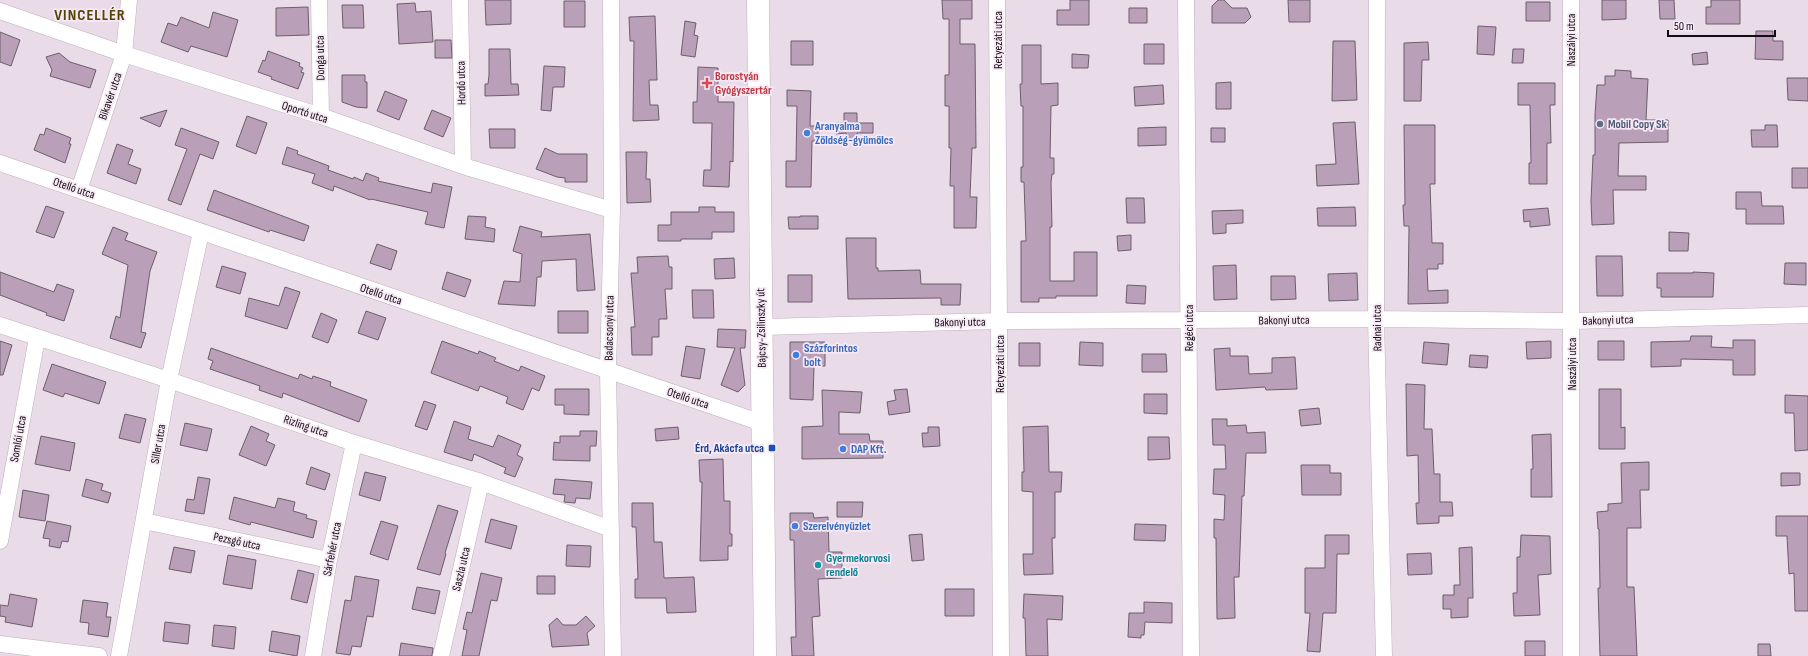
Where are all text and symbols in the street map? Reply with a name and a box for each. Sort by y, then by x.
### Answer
district label: VINCELLÉR [54,6,126,25]
street label: Retyezáti utca [991,11,1006,69]
scale bar [1668,12,1775,38]
street label: Naszályi utca [1564,13,1579,66]
text: 50 m [1674,19,1694,34]
street label: Donga utca [313,35,328,81]
street label: Hordó utca [454,60,469,105]
place label: Borostyán Gyógyszertár [715,69,772,98]
street label: Bikavér utca [95,70,126,122]
marker: Borostyán Gyógyszertár [702,78,712,88]
street label: Oportó utca [280,98,330,127]
place label: Mobil Copy Sk [1608,117,1667,132]
place label: Aranyalma Zöldség-gyümölcs [814,119,894,148]
marker: Mobil Copy Sk [1595,119,1605,129]
marker: Aranyalma Zöldség-gyümölcs [802,128,812,138]
street label: Otelló utca [51,174,97,203]
street label: Otelló utca [358,280,404,309]
street label: Bajcsy-Zsilinszky út [753,288,770,368]
street label: Badacsonyi utca [601,295,618,361]
street label: Regéci utca [1182,304,1197,351]
street label: Radnai utca [1370,304,1385,352]
street label: Bakonyi utca [1582,312,1634,329]
street label: Bakonyi utca [1258,313,1310,328]
street label: Bakonyi utca [934,315,986,330]
street label: Retyezáti utca [993,335,1008,393]
street label: Naszályi utca [1565,337,1580,390]
place label: Százforintos bolt [804,341,858,370]
marker: Százforintos bolt [791,350,801,360]
street label: Otelló utca [665,384,711,413]
street label: Rizling utca [281,412,331,441]
street label: Somlói utca [7,414,30,464]
street label: Siller utca [148,423,169,465]
place label: Érd, Akácfa utca [695,441,764,456]
place label: DAP Kft. [851,442,887,457]
marker: Érd, Akácfa utca [767,443,777,453]
marker: DAP Kft. [838,444,848,454]
place label: Szerelvényüzlet [803,519,871,534]
street label: Sárfehér utca [320,521,345,577]
marker: Szerelvényüzlet [790,521,800,531]
street label: Pezsgő utca [212,529,262,554]
street label: Saszla utca [449,545,474,593]
place label: Gyermekorvosi rendelő [826,551,890,580]
marker: Gyermekorvosi rendelő [813,560,823,570]

